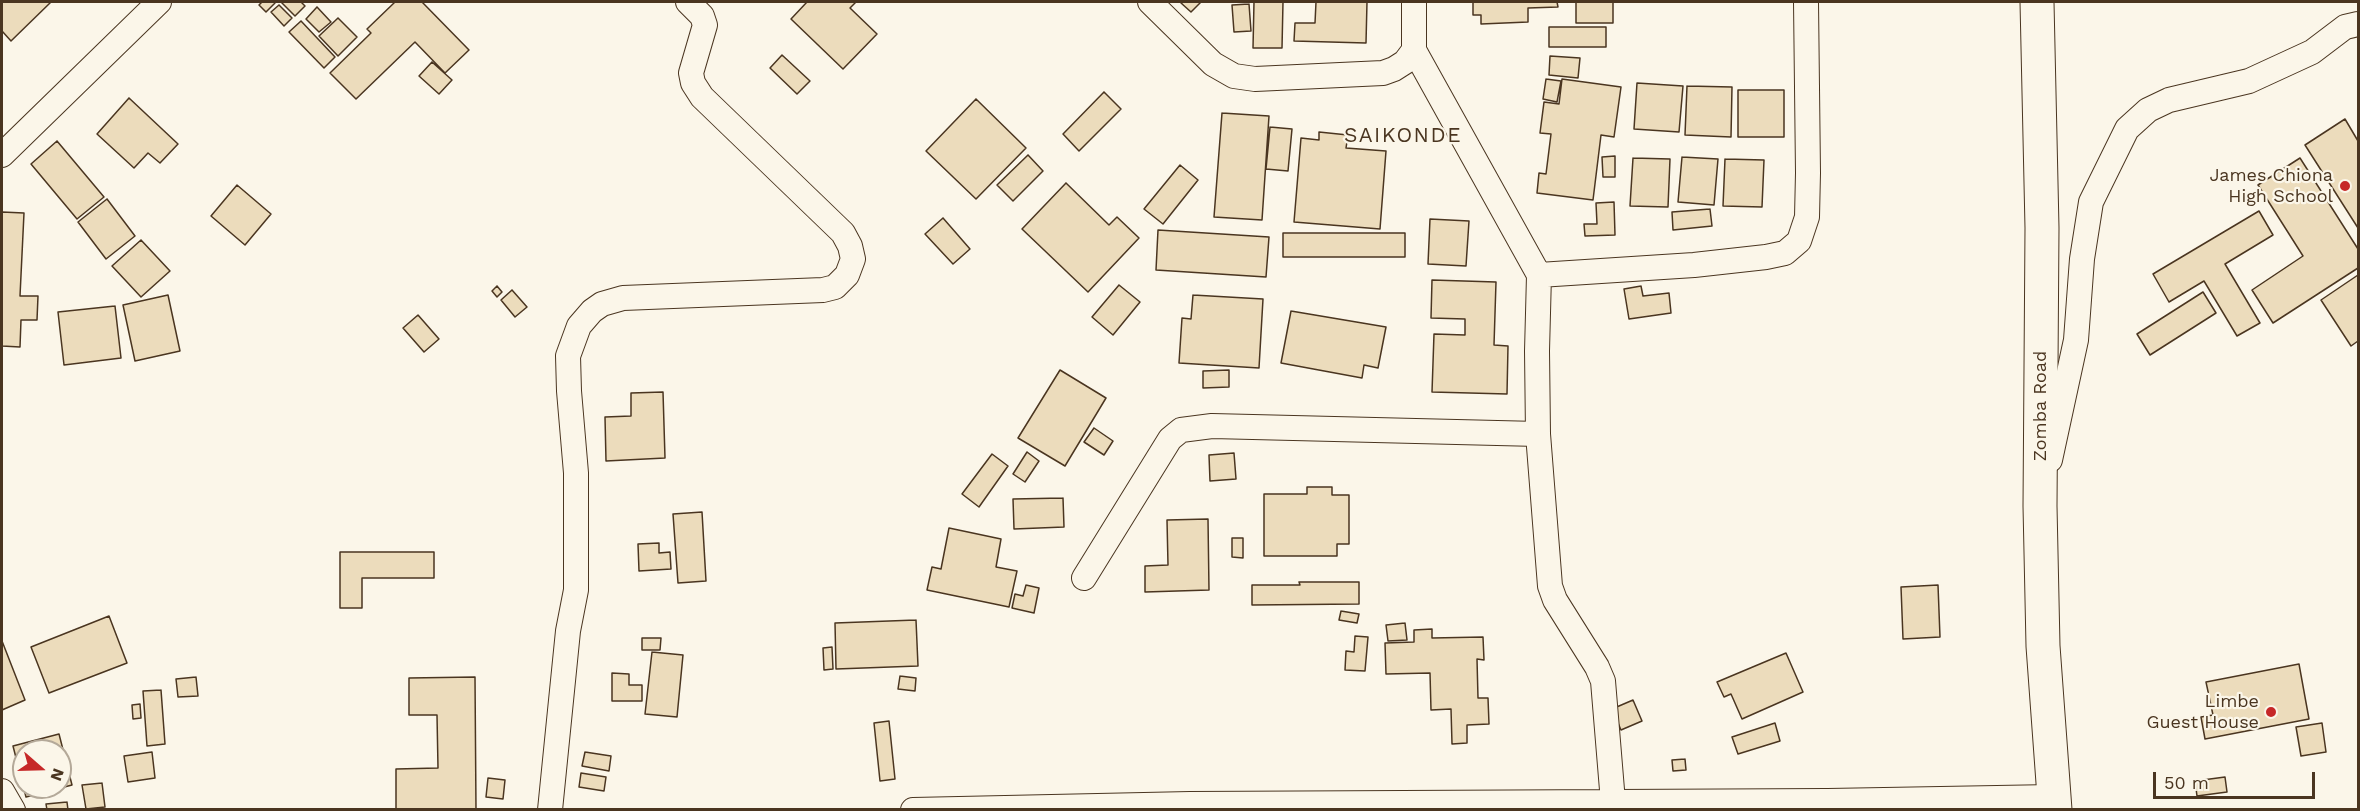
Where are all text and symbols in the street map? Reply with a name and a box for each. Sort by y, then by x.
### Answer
district label: SAIKONDE [1344,123,1462,149]
place label: James Chiona High School [2209,165,2333,207]
marker: James Chiona High School [2338,179,2352,193]
street label: Zomba Road [2030,351,2052,461]
place label: Limbe Guest House [2146,691,2259,734]
marker: Limbe Guest House [2264,705,2278,719]
north arrow [12,739,72,799]
scale bar [2156,760,2318,798]
text: N [47,766,68,783]
text: 50 m [2164,772,2209,793]

